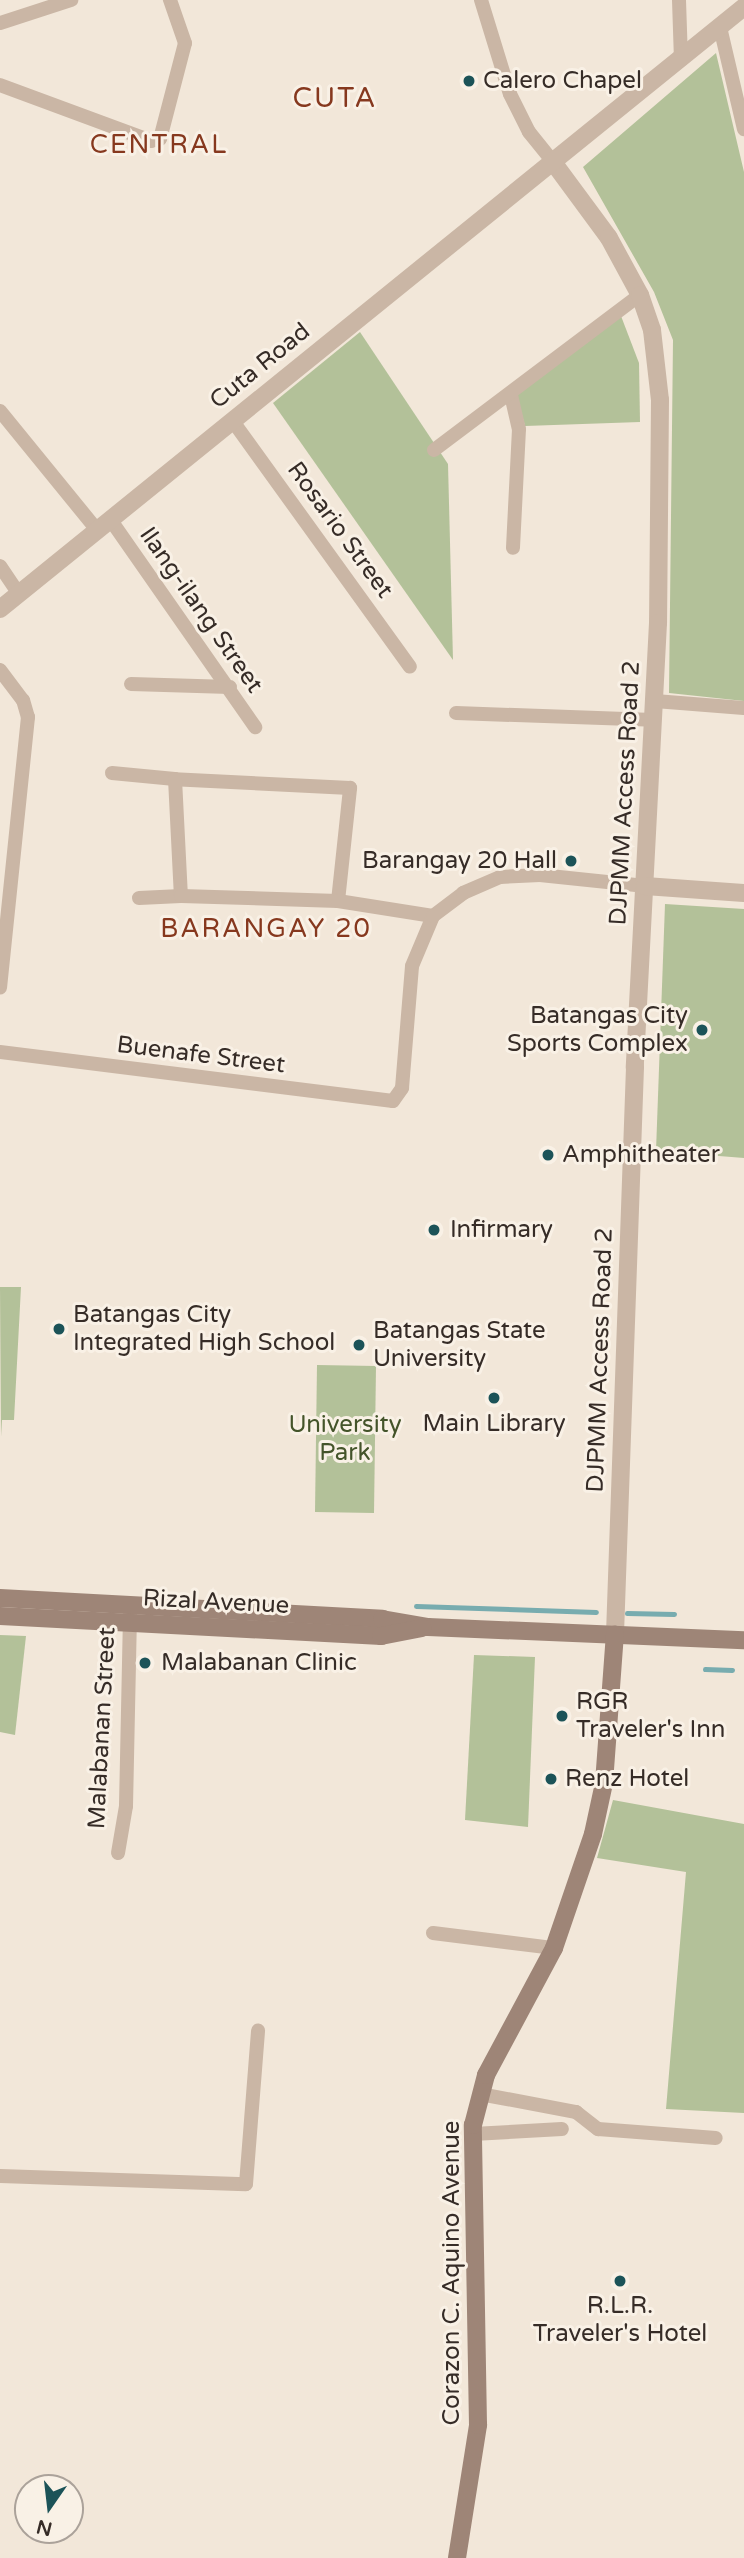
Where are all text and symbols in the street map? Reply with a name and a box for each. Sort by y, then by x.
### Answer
place label: Calero Chapel [483,67,642,95]
marker: Calero Chapel [461,73,477,89]
district label: CUTA [293,81,377,115]
district label: CENTRAL [91,129,227,161]
street label: Cuta Road [204,317,316,415]
street label: Rosario Street [281,456,399,604]
street label: Ilang-ilang Street [133,522,269,698]
street label: DJPMM Access Road 2 [604,660,646,926]
place label: Barangay 20 Hall [362,847,557,875]
marker: Barangay 20 Hall [563,853,579,869]
district label: BARANGAY 20 [162,913,370,945]
place label: Batangas City Sports Complex [507,1002,688,1058]
marker: Batangas City Sports Complex [694,1022,710,1038]
street label: Buenafe Street [115,1030,287,1080]
place label: Amphitheater [562,1141,720,1169]
marker: Amphitheater [540,1147,556,1163]
place label: Infirmary [450,1216,553,1244]
marker: Infirmary [424,1220,444,1240]
street label: DJPMM Access Road 2 [581,1227,619,1493]
place label: Batangas City Integrated High School [73,1301,335,1357]
place label: Batangas State University [373,1317,546,1373]
marker: Batangas City Integrated High School [51,1321,67,1337]
marker: Batangas State University [351,1337,367,1353]
marker: Main Library [486,1390,502,1406]
place label: Main Library [422,1410,566,1438]
park label: University Park [288,1411,402,1467]
street label: Rizal Avenue [142,1584,290,1620]
street label: Malabanan Street [82,1626,122,1830]
place label: Malabanan Clinic [161,1649,357,1677]
marker: Malabanan Clinic [135,1653,155,1673]
place label: RGR Traveler's Inn [576,1688,725,1744]
marker: RGR Traveler's Inn [554,1708,570,1724]
place label: Renz Hotel [565,1765,689,1793]
marker: Renz Hotel [543,1771,559,1787]
street label: Corazon C. Aquino Avenue [438,2121,466,2425]
marker: R.L.R. Traveler's Hotel [612,2273,628,2289]
place label: R.L.R. Traveler's Hotel [533,2292,707,2348]
north arrow [14,2474,84,2544]
text: N [34,2515,54,2540]

